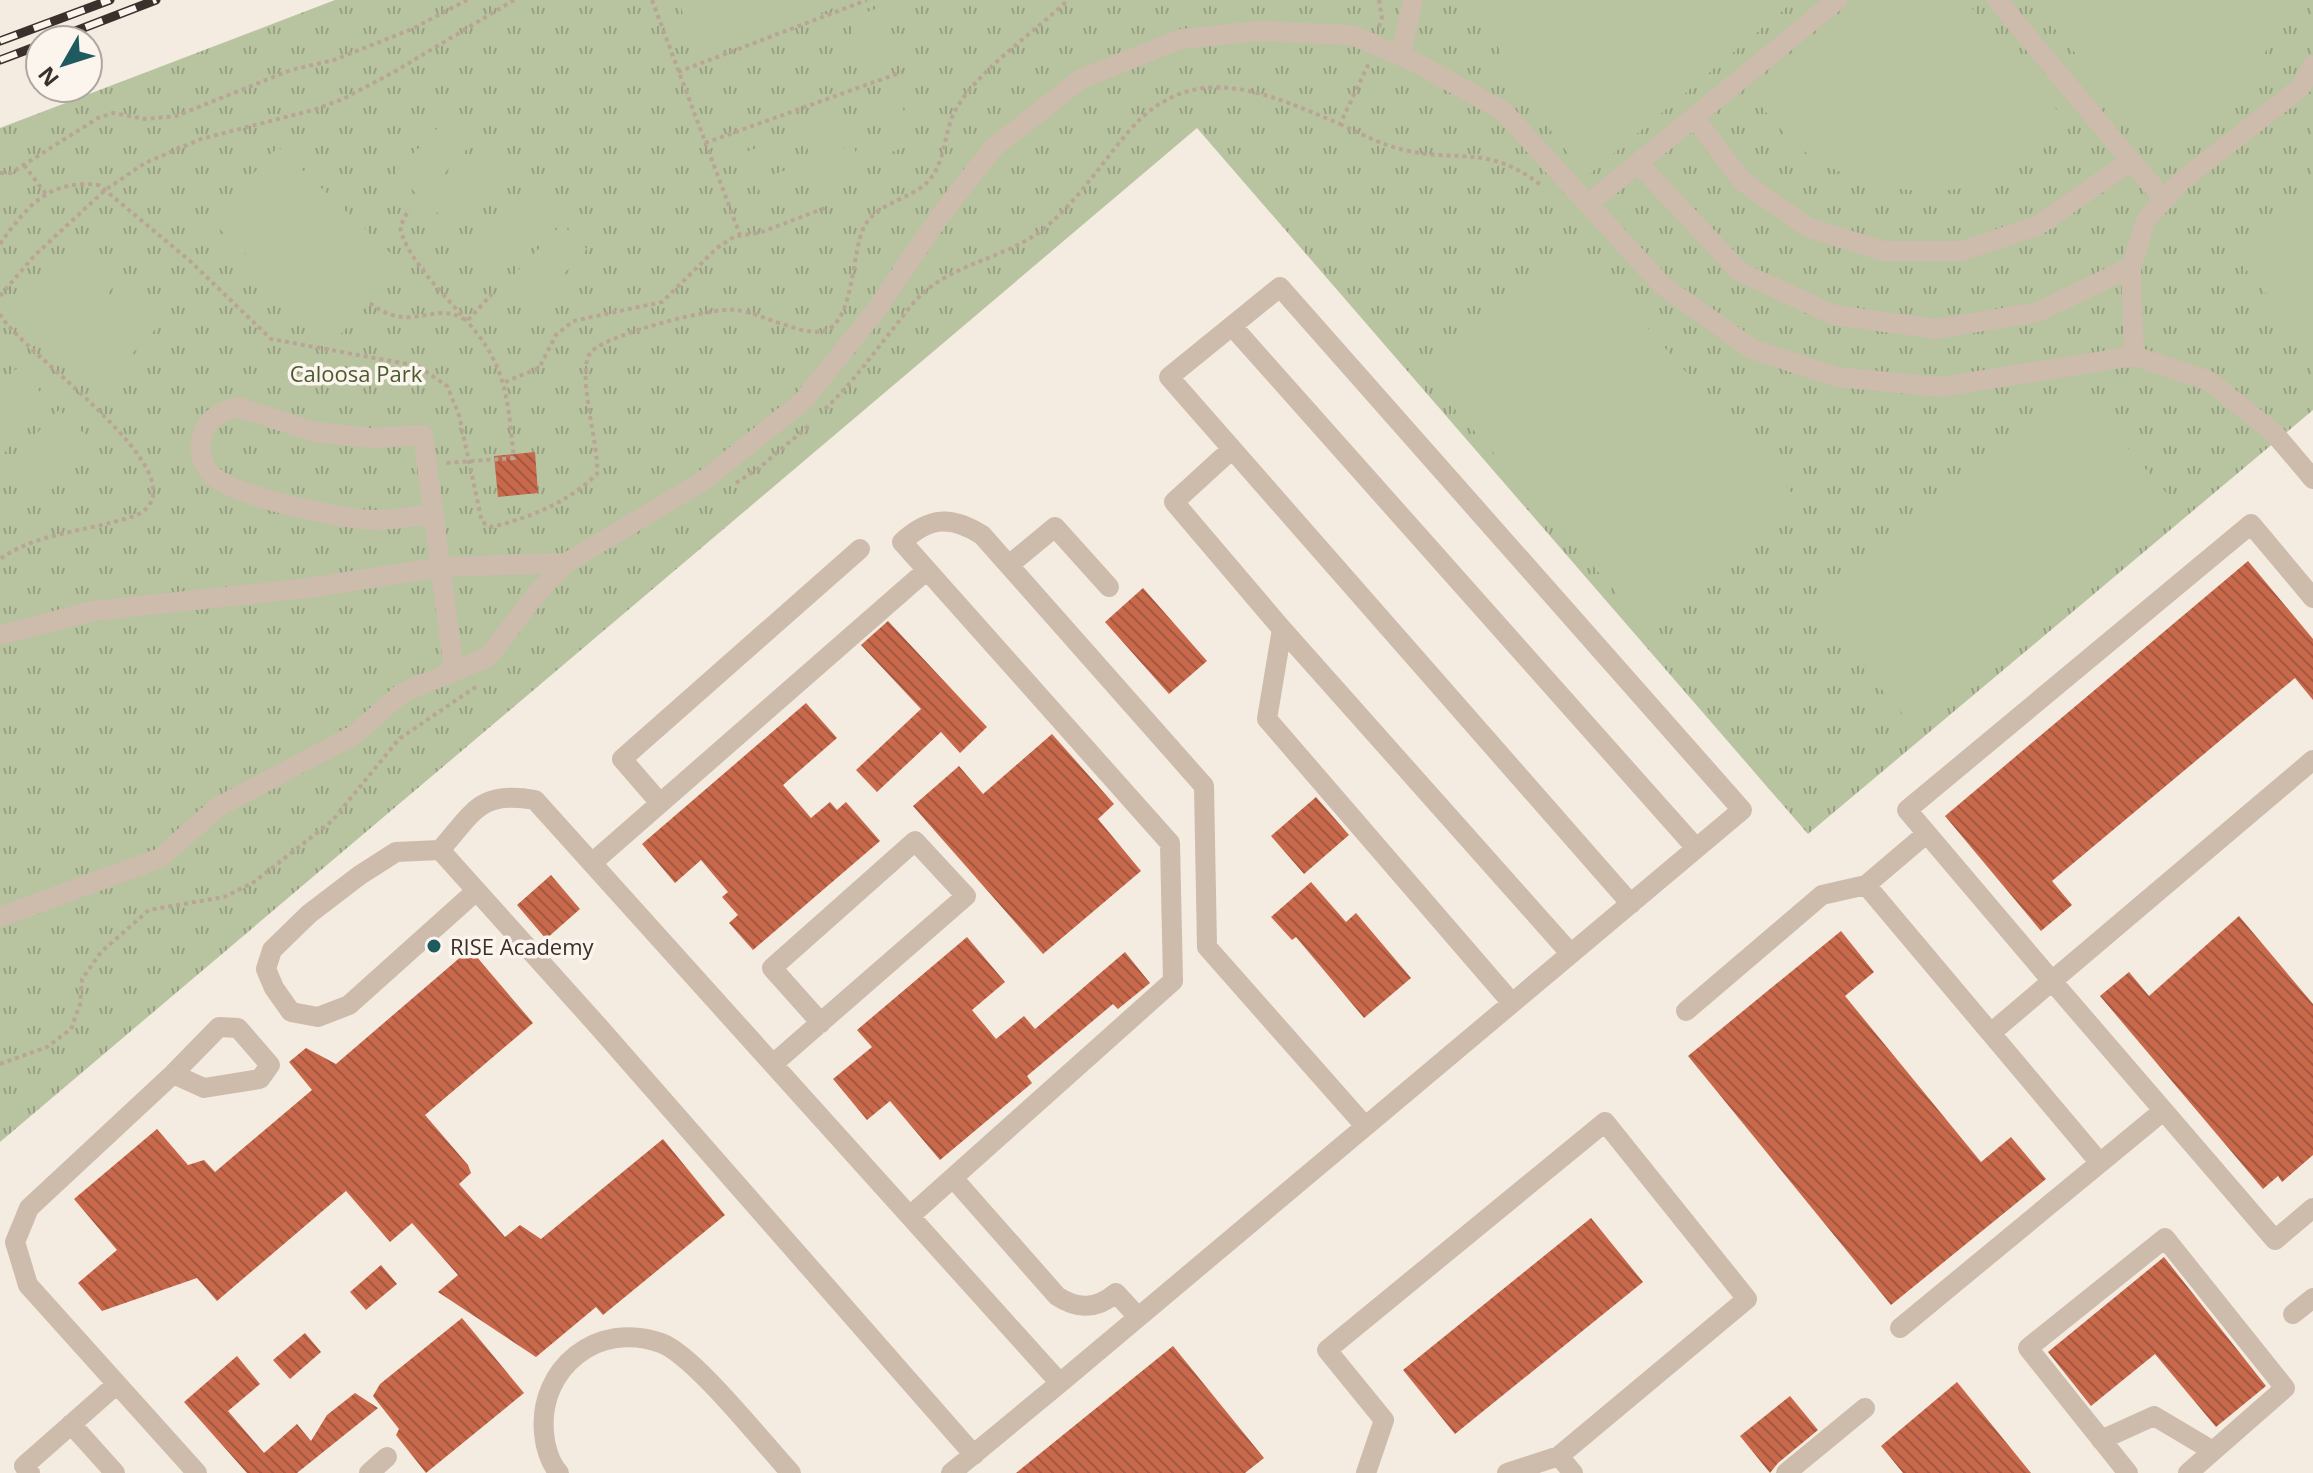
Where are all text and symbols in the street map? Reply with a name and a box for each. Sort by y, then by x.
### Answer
north arrow [24,24,104,104]
text: N [30,61,65,94]
park label: Caloosa Park [290,358,423,388]
place label: RISE Academy [450,931,595,961]
marker: RISE Academy [425,937,443,955]

